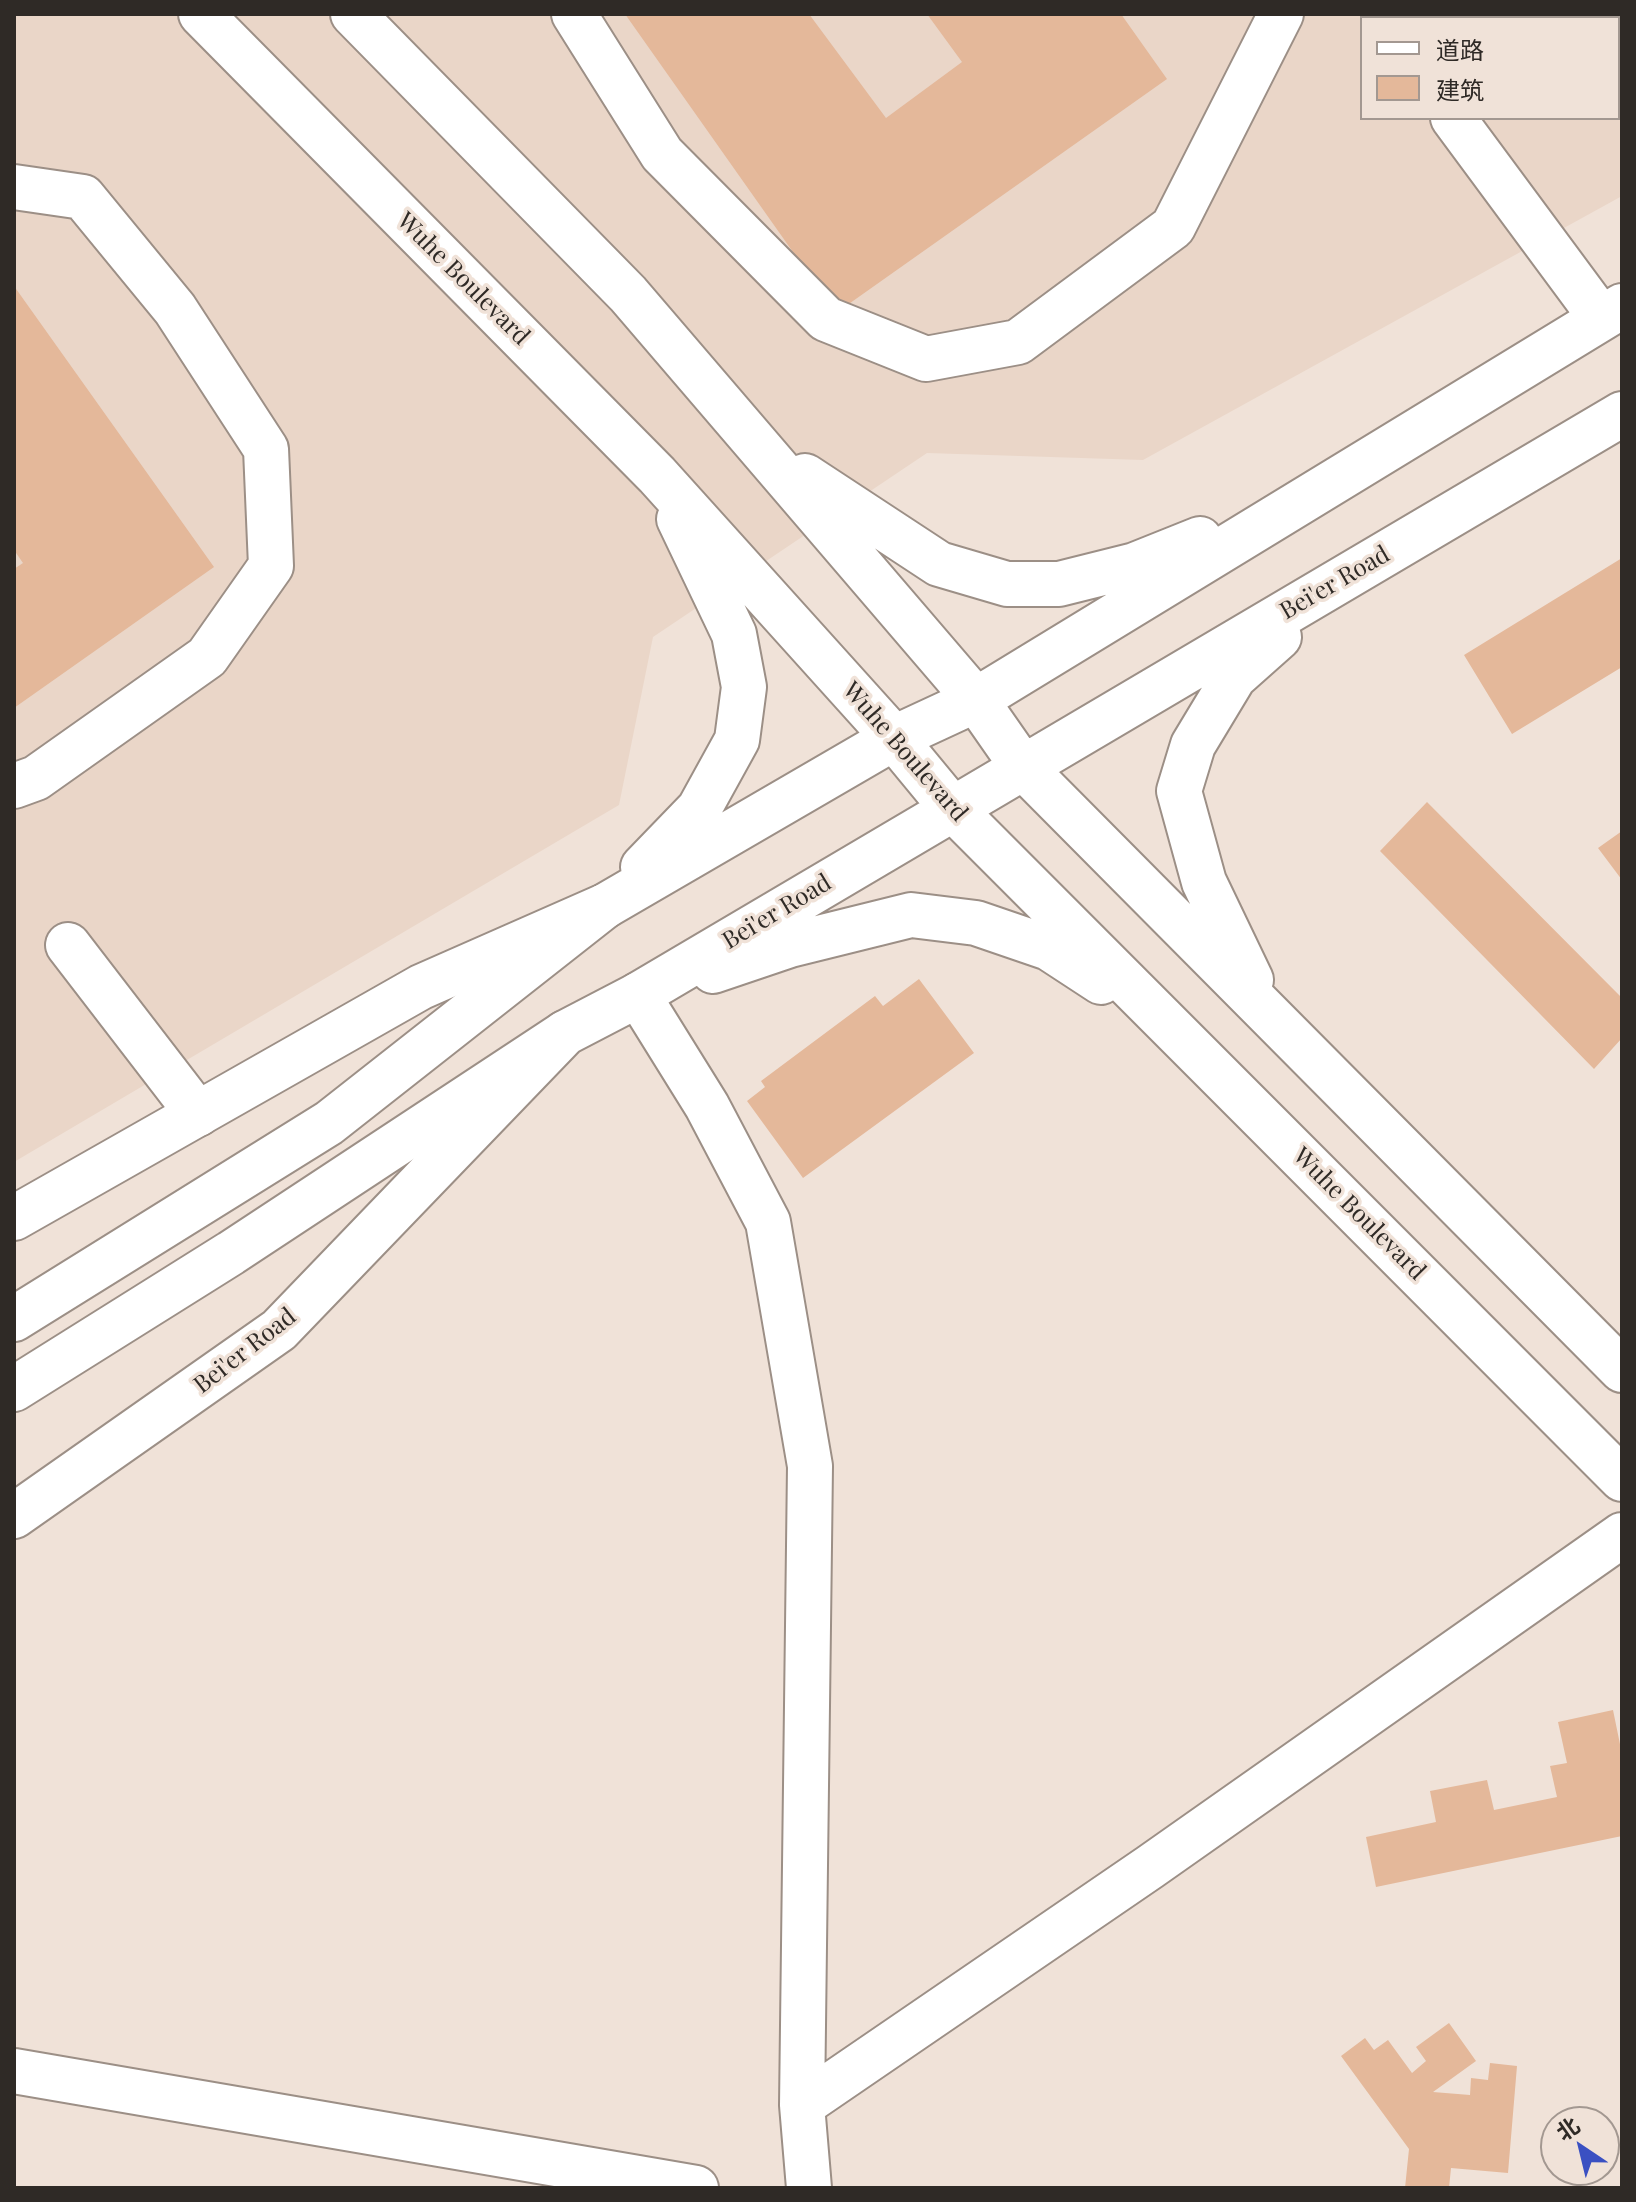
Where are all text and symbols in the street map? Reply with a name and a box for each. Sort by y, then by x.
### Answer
legend [1360,16,1620,120]
text: 道路 [1436,33,1484,65]
text: 建筑 [1436,73,1484,105]
street label: Wuhe Boulevard [391,207,535,351]
street label: Bei'er Road [1275,540,1395,626]
street label: Wuhe Boulevard [837,676,973,828]
street label: Bei'er Road [717,868,837,956]
street label: Wuhe Boulevard [1287,1142,1431,1286]
street label: Bei'er Road [188,1302,302,1400]
north arrow [1540,2106,1620,2186]
text: 北 [1550,2109,1585,2147]

